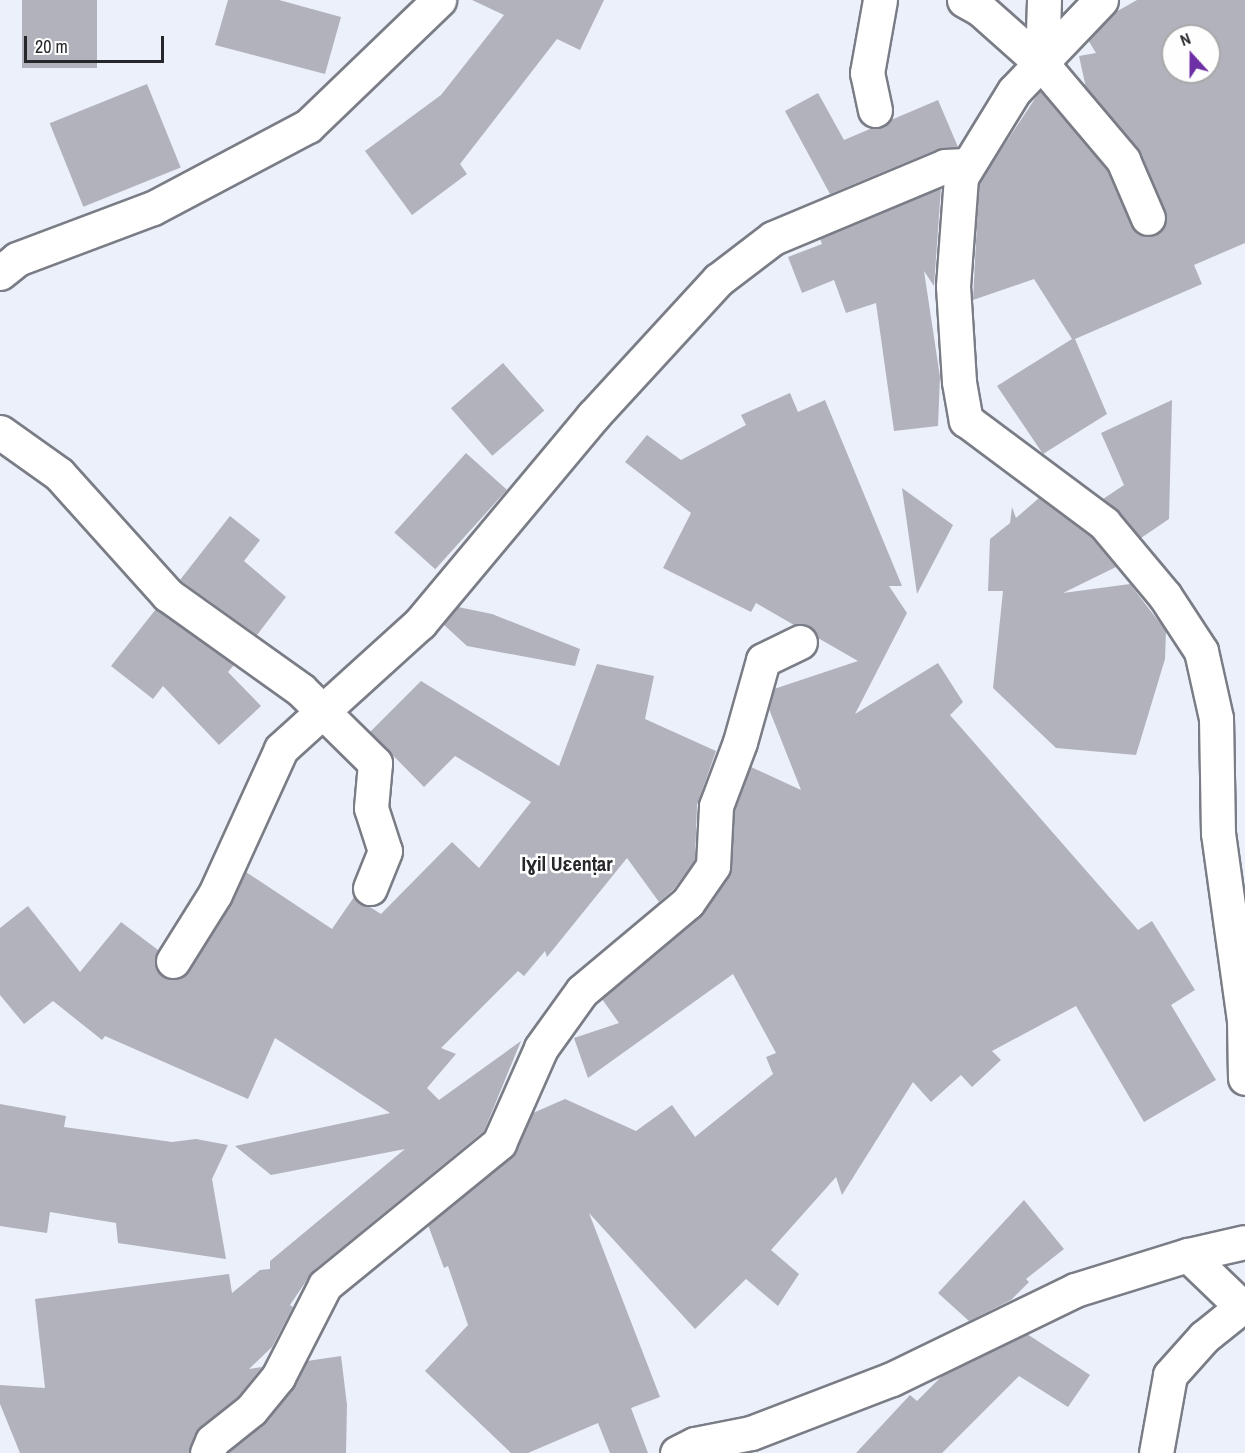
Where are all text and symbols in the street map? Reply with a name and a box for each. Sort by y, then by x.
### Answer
scale bar [27,24,166,62]
north arrow [1161,24,1221,84]
text: N [1177,27,1194,51]
text: 20 m [35,34,68,59]
district label: Iɣil Uɛenṭar [521,851,613,875]

